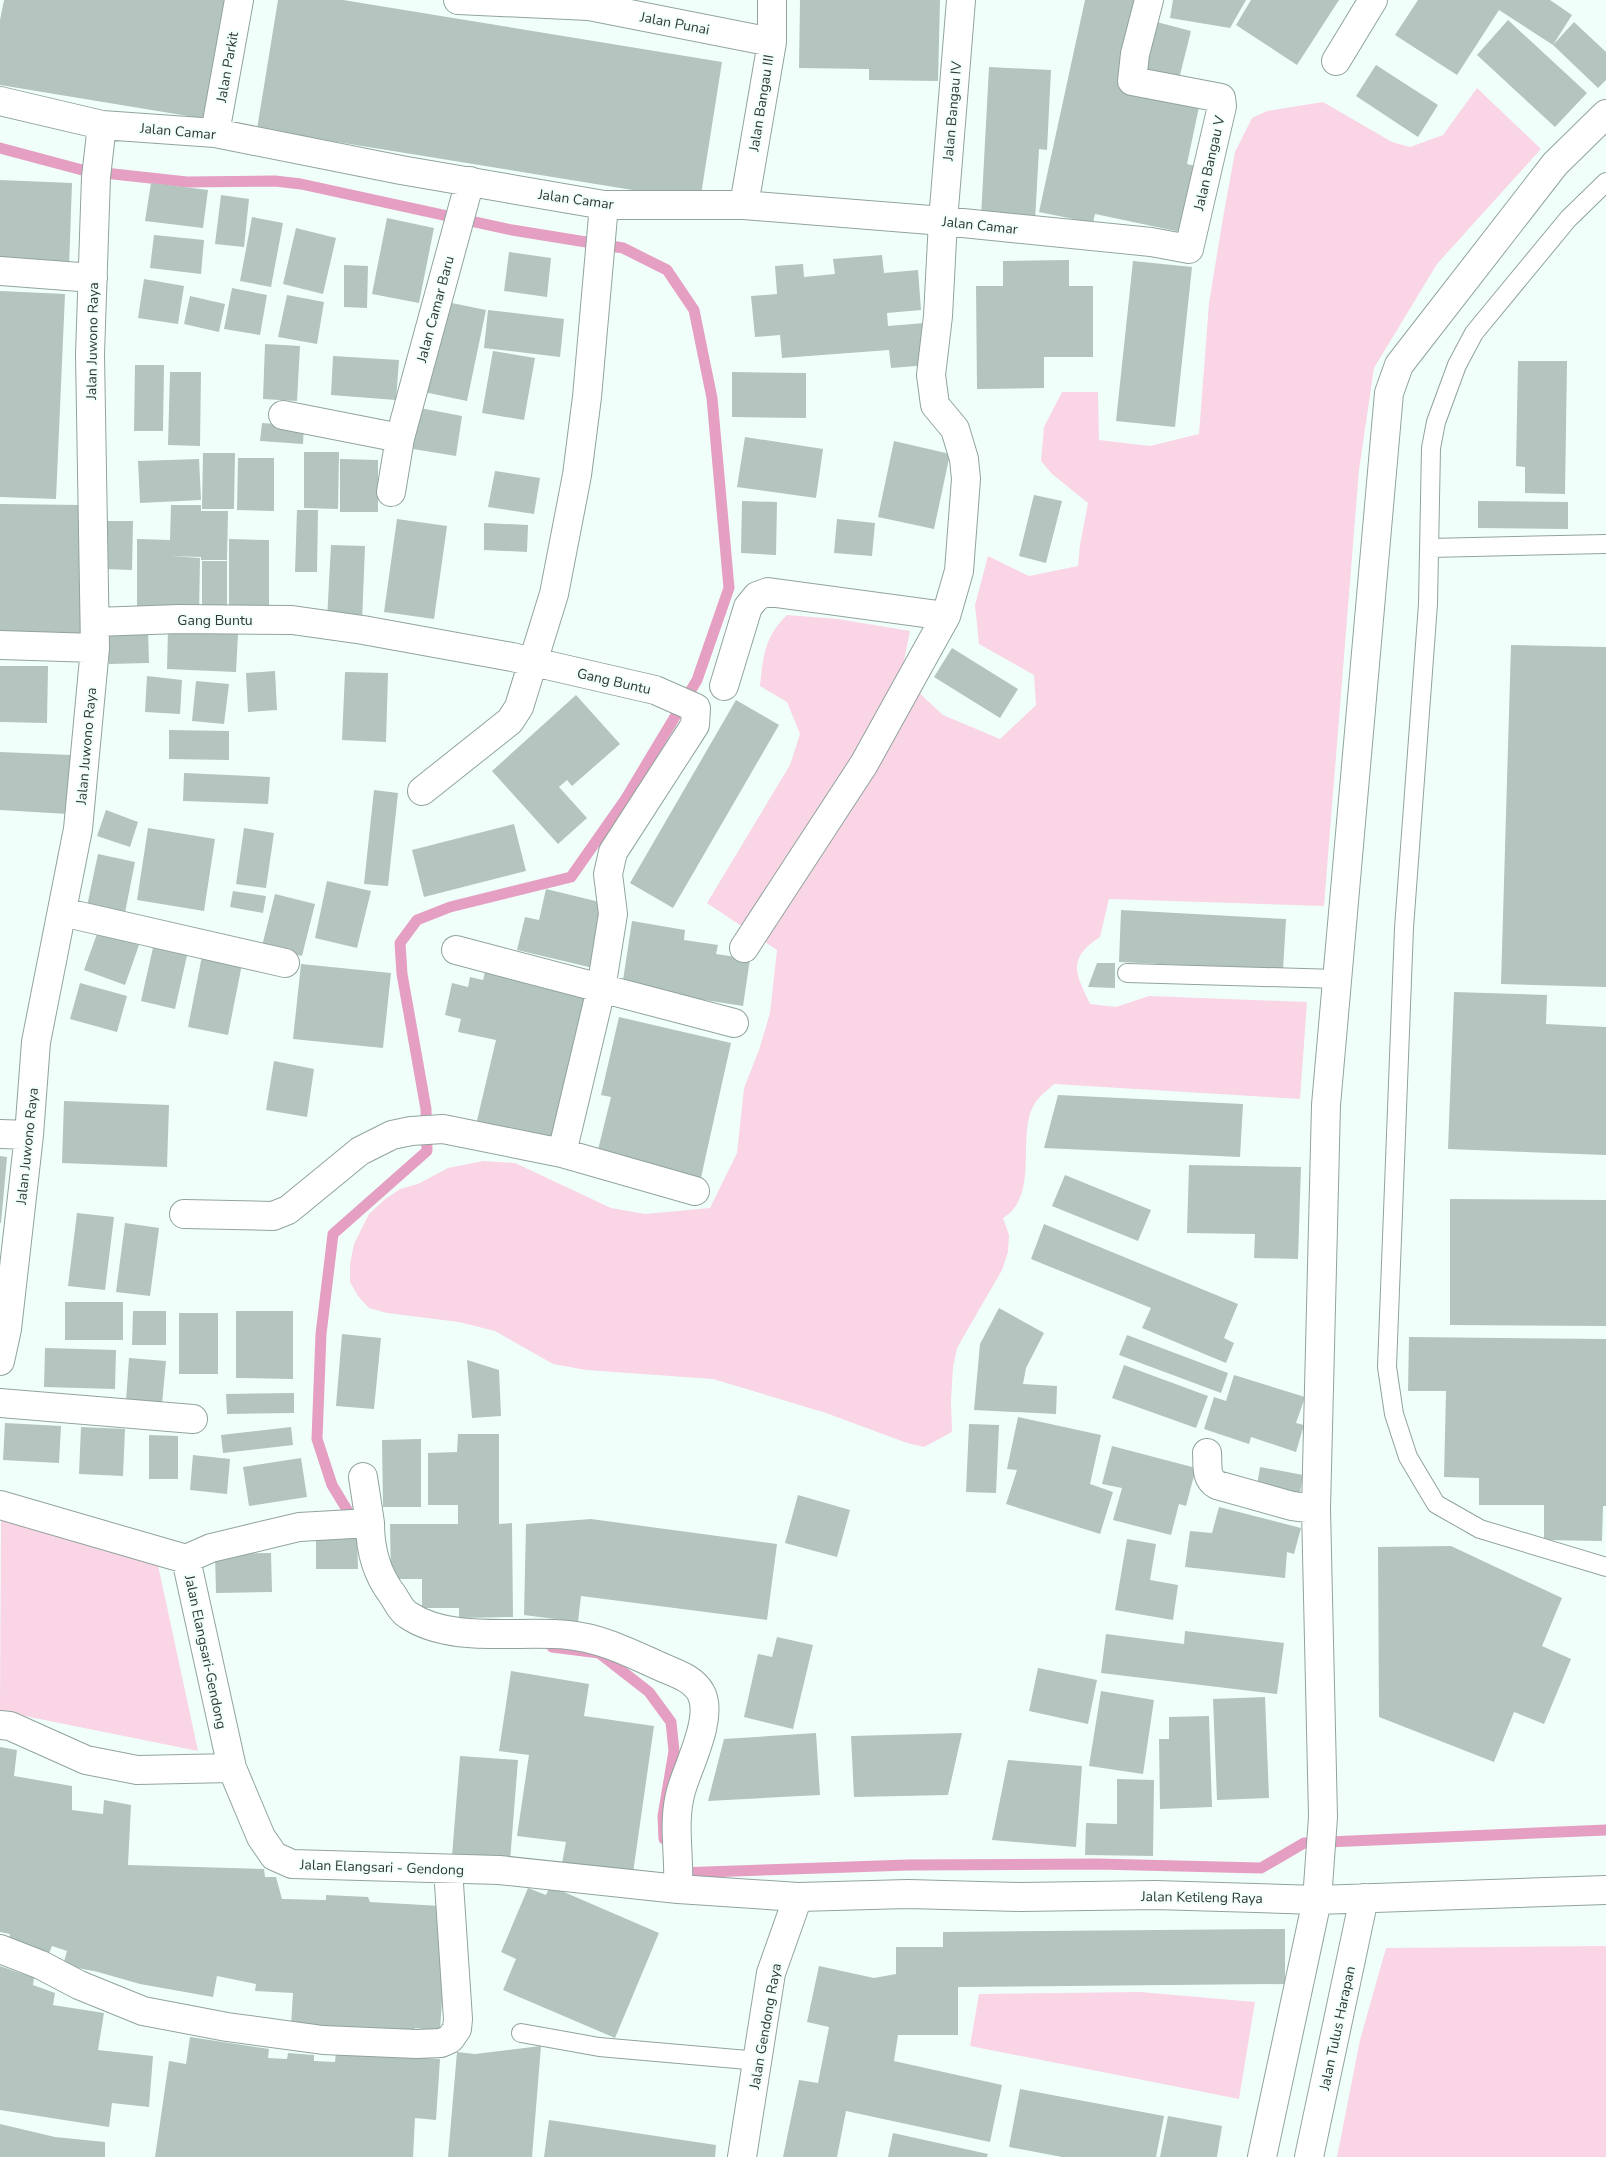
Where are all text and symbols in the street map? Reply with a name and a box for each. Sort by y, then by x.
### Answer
street label: Jalan Punai [638,7,711,40]
street label: Jalan Parkit [212,30,243,105]
street label: Jalan Bangau III [744,53,779,154]
street label: Jalan Bangau IV [939,60,966,163]
street label: Jalan Bangau V [1189,114,1230,213]
street label: Jalan Camar [138,119,217,144]
street label: Jalan Camar [536,185,615,214]
street label: Jalan Camar [940,212,1019,239]
street label: Jalan Camar Baru [412,254,459,365]
street label: Jalan Juwono Raya [82,282,103,401]
street label: Gang Buntu [177,611,253,630]
street label: Gang Buntu [575,664,653,699]
street label: Jalan Juwono Raya [72,687,101,806]
street label: Jalan Juwono Raya [12,1087,43,1206]
street label: Jalan Elangsari-Gendong [180,1572,231,1731]
street label: Jalan Elangsari - Gendong [299,1855,464,1880]
street label: Jalan Ketileng Raya [1140,1887,1263,1908]
street label: Jalan Gendong Raya [745,1962,786,2092]
street label: Jalan Tulus Harapan [1315,1964,1360,2093]

